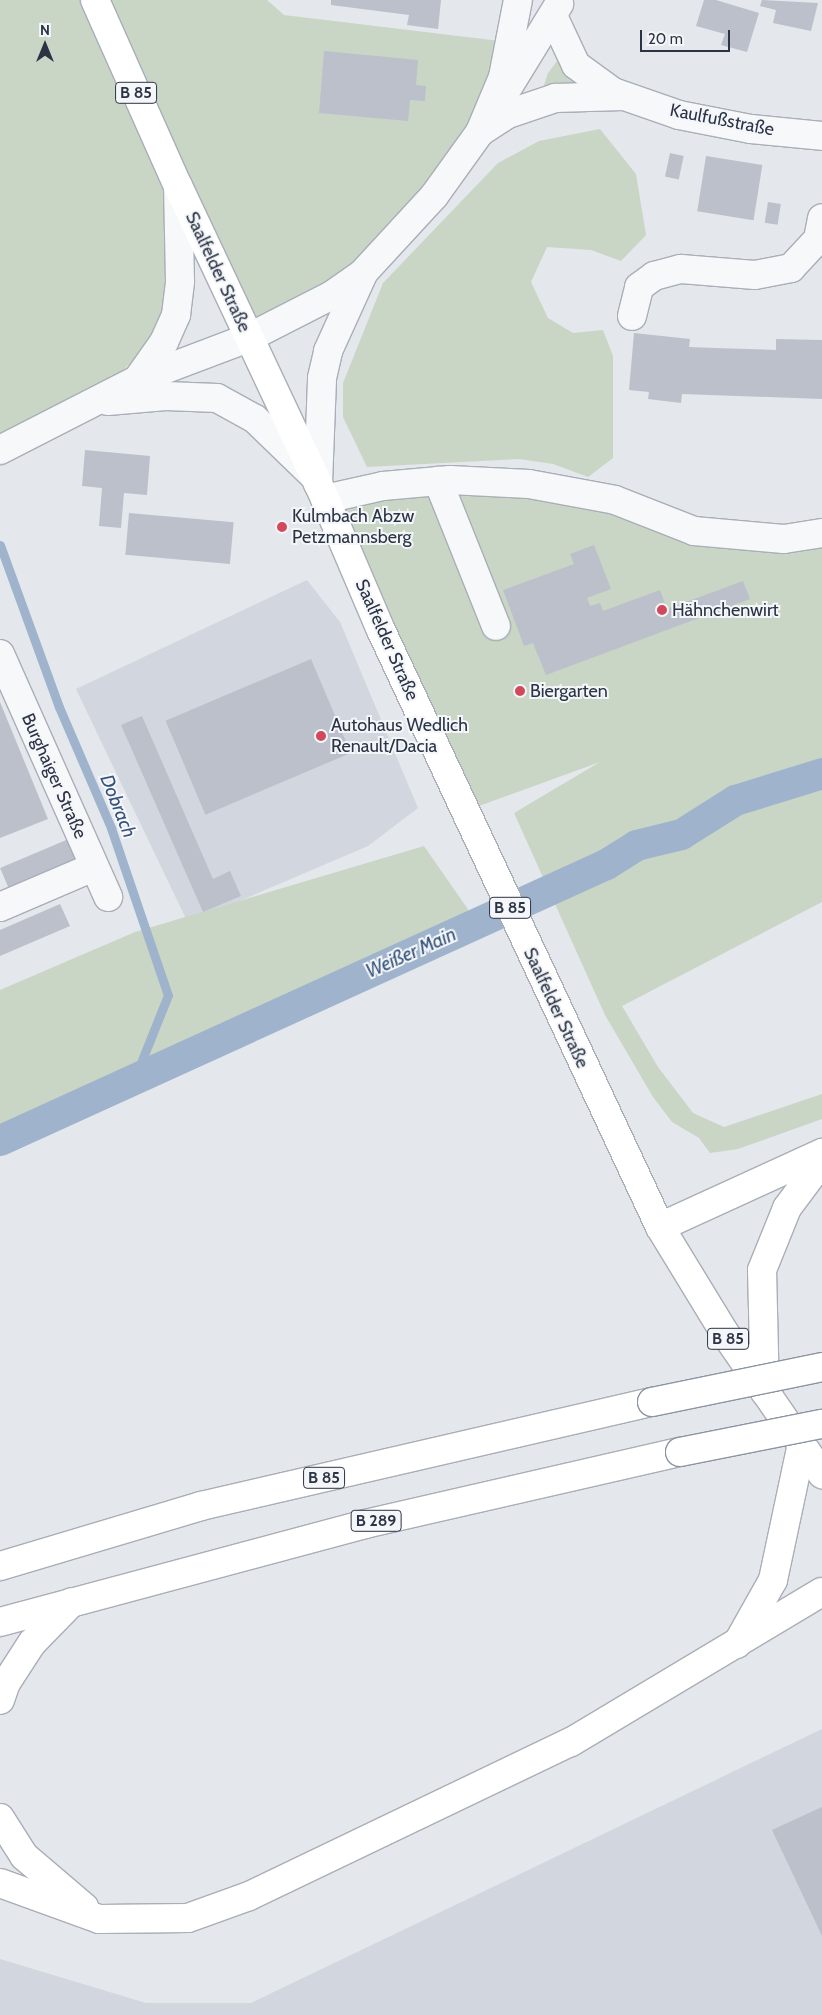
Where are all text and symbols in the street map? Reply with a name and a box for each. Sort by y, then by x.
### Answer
north arrow [20,20,70,70]
scale bar [642,20,732,52]
text: N [40,21,50,39]
text: 20 m [648,30,683,48]
road number: B 85 [115,80,157,106]
street label: Kaulfußstraße [668,99,776,141]
street label: Saalfelder Straße [181,208,255,336]
place label: Kulmbach Abzw Petzmannsberg [292,506,414,548]
marker: Kulmbach Abzw Petzmannsberg [276,521,288,533]
street label: Saalfelder Straße [351,576,423,704]
place label: Hähnchenwirt [672,599,779,621]
marker: Hähnchenwirt [656,604,668,616]
place label: Biergarten [530,680,608,702]
marker: Biergarten [514,685,526,697]
street label: Burghaiger Straße [17,710,91,842]
place label: Autohaus Wedlich Renault/Dacia [331,715,468,758]
marker: Autohaus Wedlich Renault/Dacia [315,730,327,742]
water label: Dobrach [95,771,141,841]
road number: B 85 [489,894,531,921]
water label: Weißer Main [362,923,460,983]
street label: Saalfelder Straße [519,944,593,1072]
road number: B 85 [707,1326,749,1352]
road number: B 85 [303,1465,345,1492]
road number: B 289 [350,1508,402,1534]

